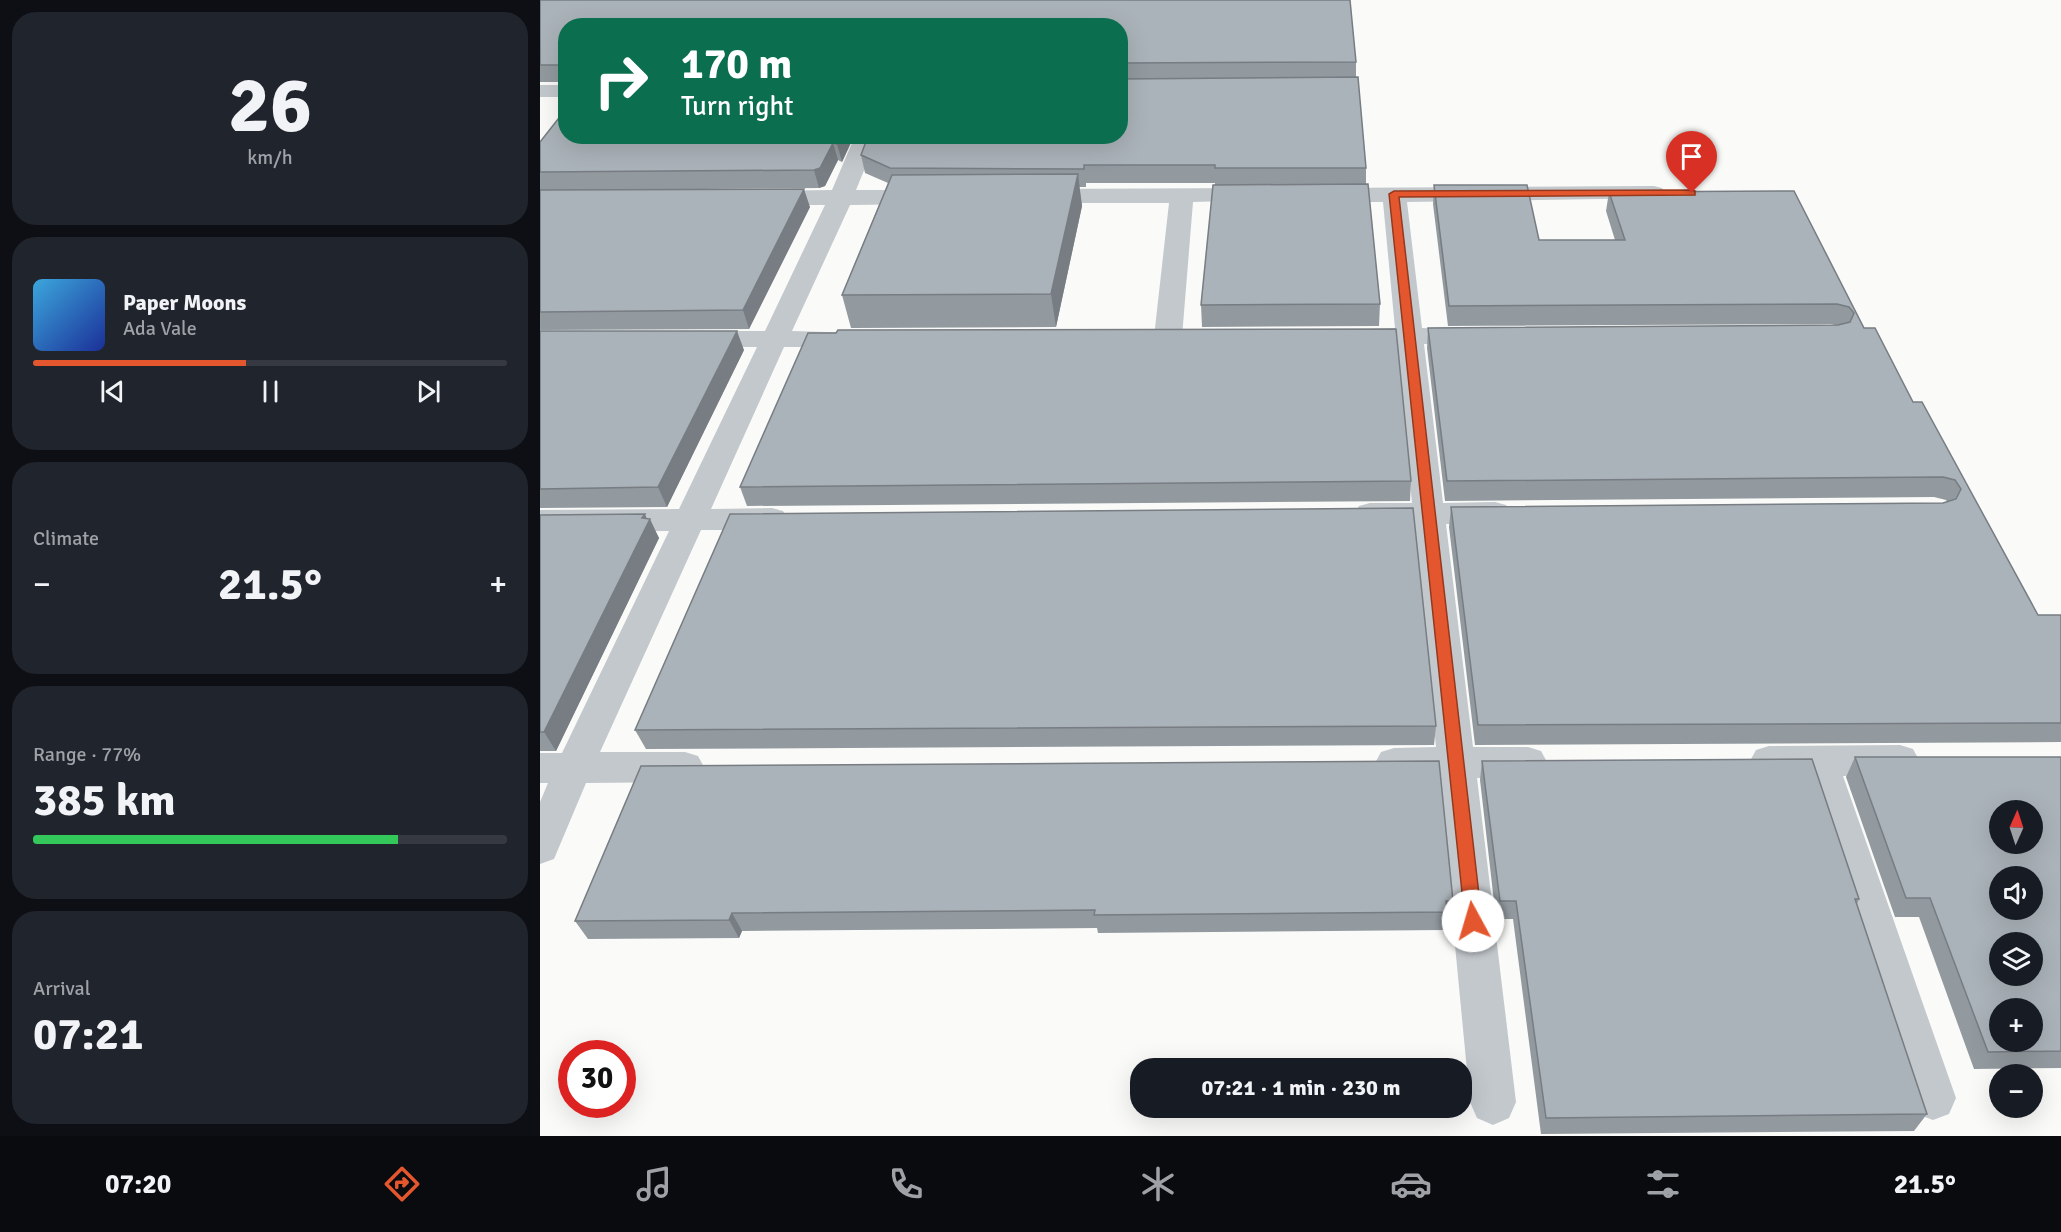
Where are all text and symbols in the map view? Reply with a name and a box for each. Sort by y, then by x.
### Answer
text: 170 m [681,39,792,90]
icon: right [582,42,660,120]
text: 26 [228,58,312,154]
text: Turn right [681,90,794,123]
pin [1666,131,1717,193]
icon: arrive [1675,140,1708,173]
text: km/h [247,145,293,170]
text: Paper Moons [123,289,246,316]
text: Ada Vale [123,316,197,341]
icon: previous [96,375,129,408]
icon: pause [254,375,287,408]
icon: next [412,375,445,408]
text: Climate [33,526,99,551]
text: 21.5° [218,557,322,612]
text: − [33,564,51,605]
text: + [489,564,507,605]
text: Range · 77% [33,742,141,767]
text: 385 km [33,773,176,828]
north arrow [1989,800,2043,854]
map controls [1989,800,2043,1118]
button: sound [1989,866,2043,920]
position arrow [1441,889,1505,953]
button: layers [1989,932,2043,986]
text: Arrival [33,976,91,1001]
button: + [1989,998,2043,1052]
text: 07:21 [33,1007,143,1062]
speed limit sign: 30 [558,1040,636,1118]
button: − [1989,1064,2043,1118]
text: 07:21 · 1 min · 230 m [1201,1074,1401,1101]
icon: directions [381,1163,423,1205]
icon: music [633,1163,675,1205]
icon: phone [885,1163,927,1205]
icon: climate [1137,1163,1179,1205]
icon: car [1390,1163,1432,1205]
icon: filters [1642,1163,1684,1205]
text: 07:20 [105,1168,171,1201]
text: 21.5° [1894,1168,1956,1201]

